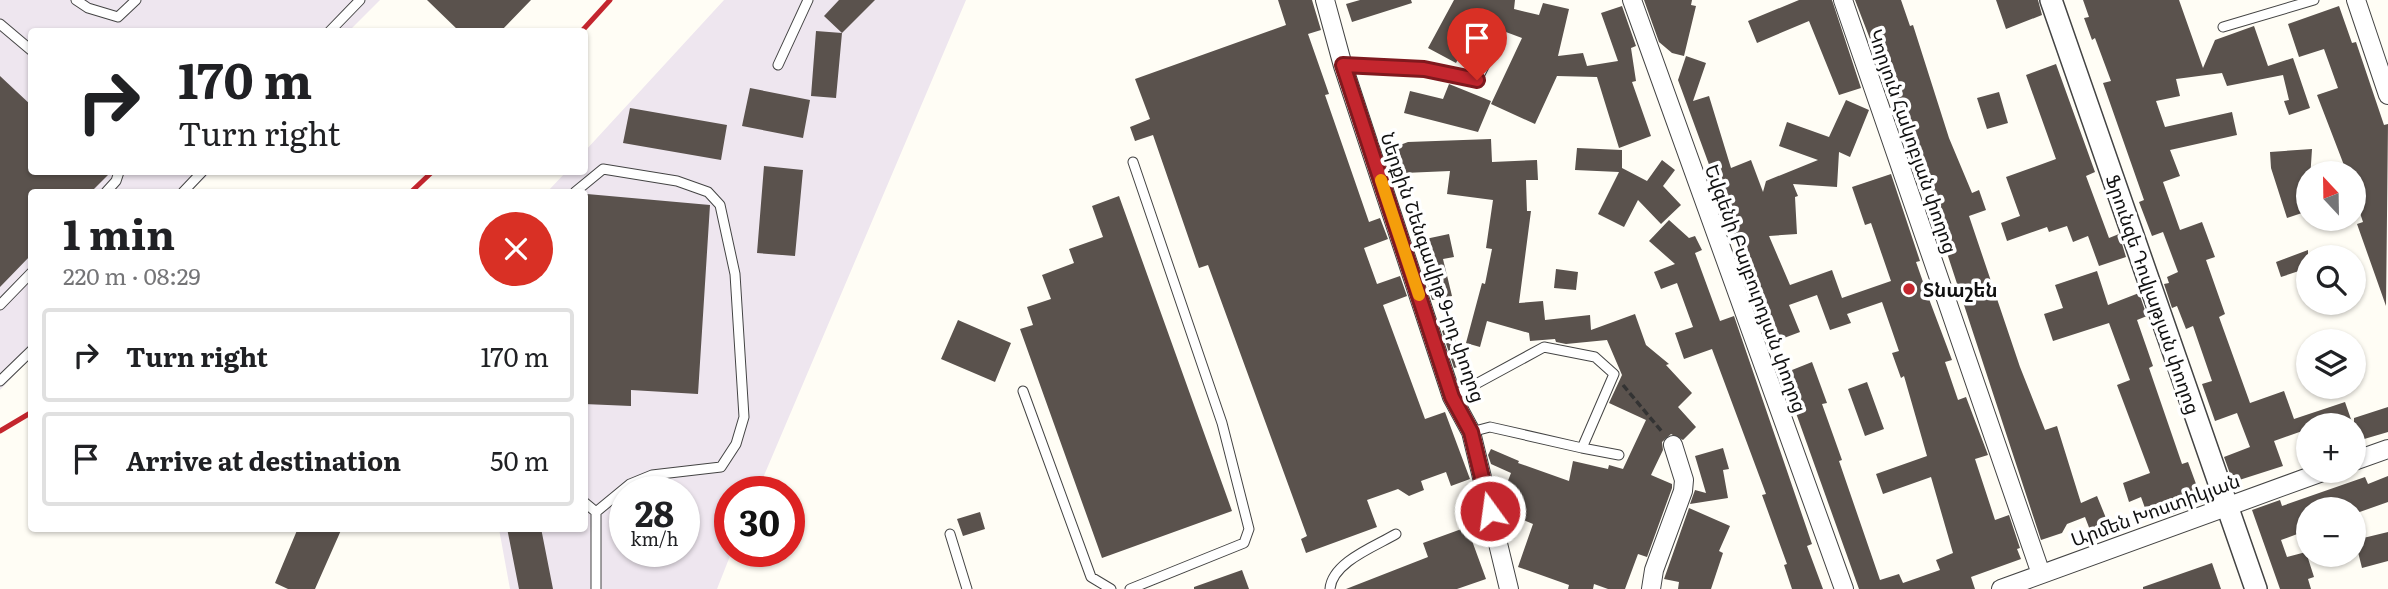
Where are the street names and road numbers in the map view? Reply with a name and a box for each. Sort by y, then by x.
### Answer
street label: Կորյուն Հակոբյան փողոց [1862,25,1966,257]
street label: Ներքին Շենգավիթ 9-րդ փողոց [1375,128,1493,406]
street label: Եվգենի Բայբուրդյան փողոց [1699,160,1815,416]
street label: Ֆրունզե Դովլաթյան փողոց [2100,170,2208,418]
street label: Արմեն Խոստիկյան [2067,465,2243,553]

